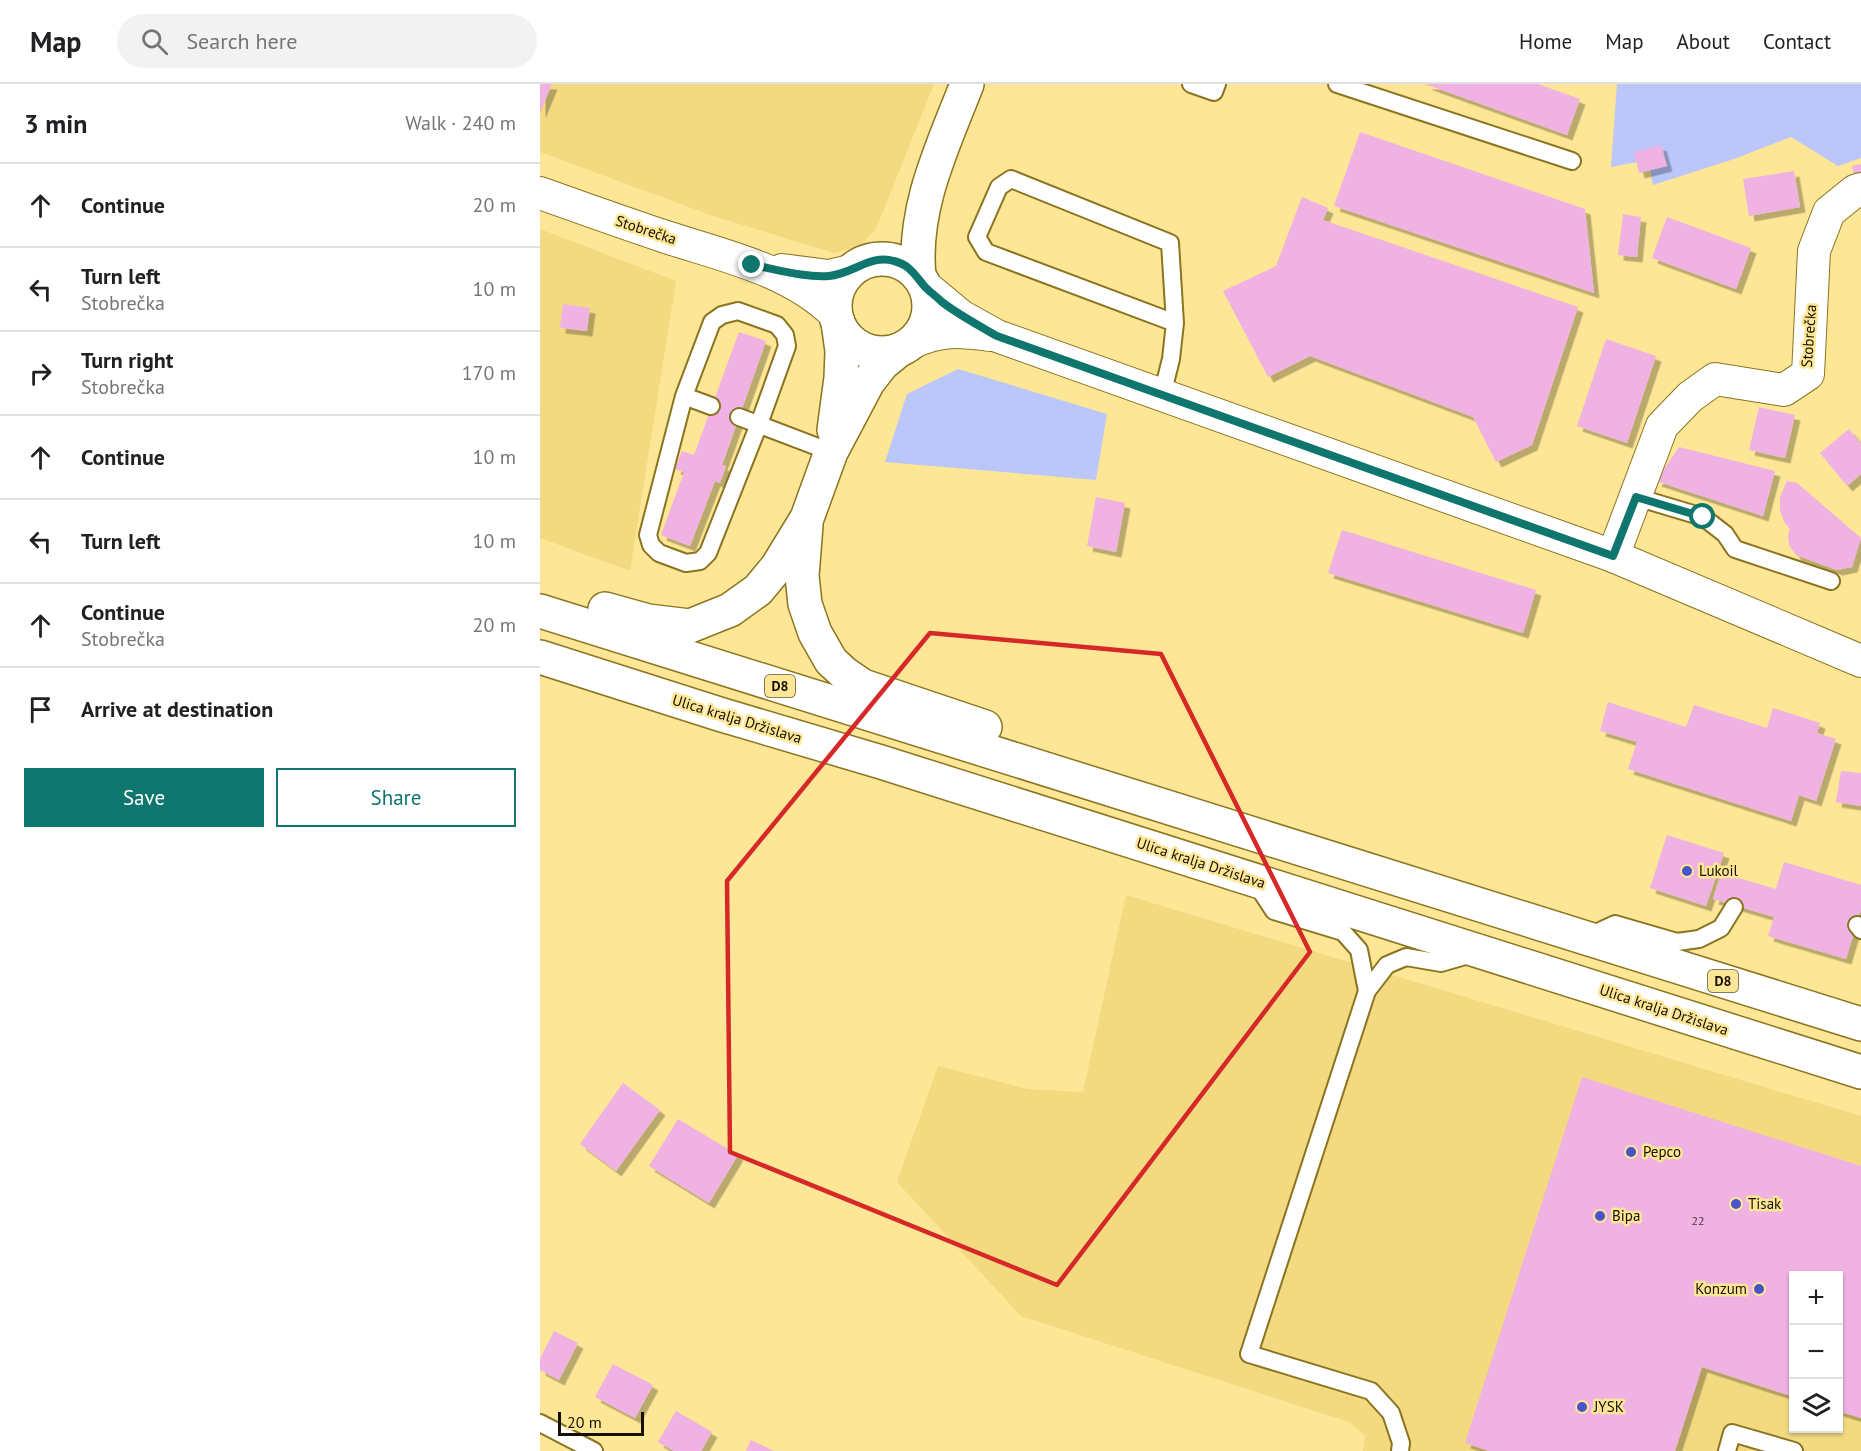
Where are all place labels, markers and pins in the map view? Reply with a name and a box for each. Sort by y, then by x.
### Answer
place label: Lukoil [1699,861,1739,880]
marker: Lukoil [1680,864,1694,878]
place label: Pepco [1643,1142,1681,1161]
marker: Pepco [1624,1145,1638,1159]
place label: Tisak [1748,1194,1782,1213]
marker: Tisak [1729,1197,1743,1211]
place label: Bipa [1612,1206,1640,1225]
marker: Bipa [1593,1209,1607,1223]
place label: Konzum [1695,1279,1747,1298]
marker: Konzum [1752,1282,1766,1296]
place label: JYSK [1593,1397,1624,1416]
marker: JYSK [1575,1400,1589,1414]

